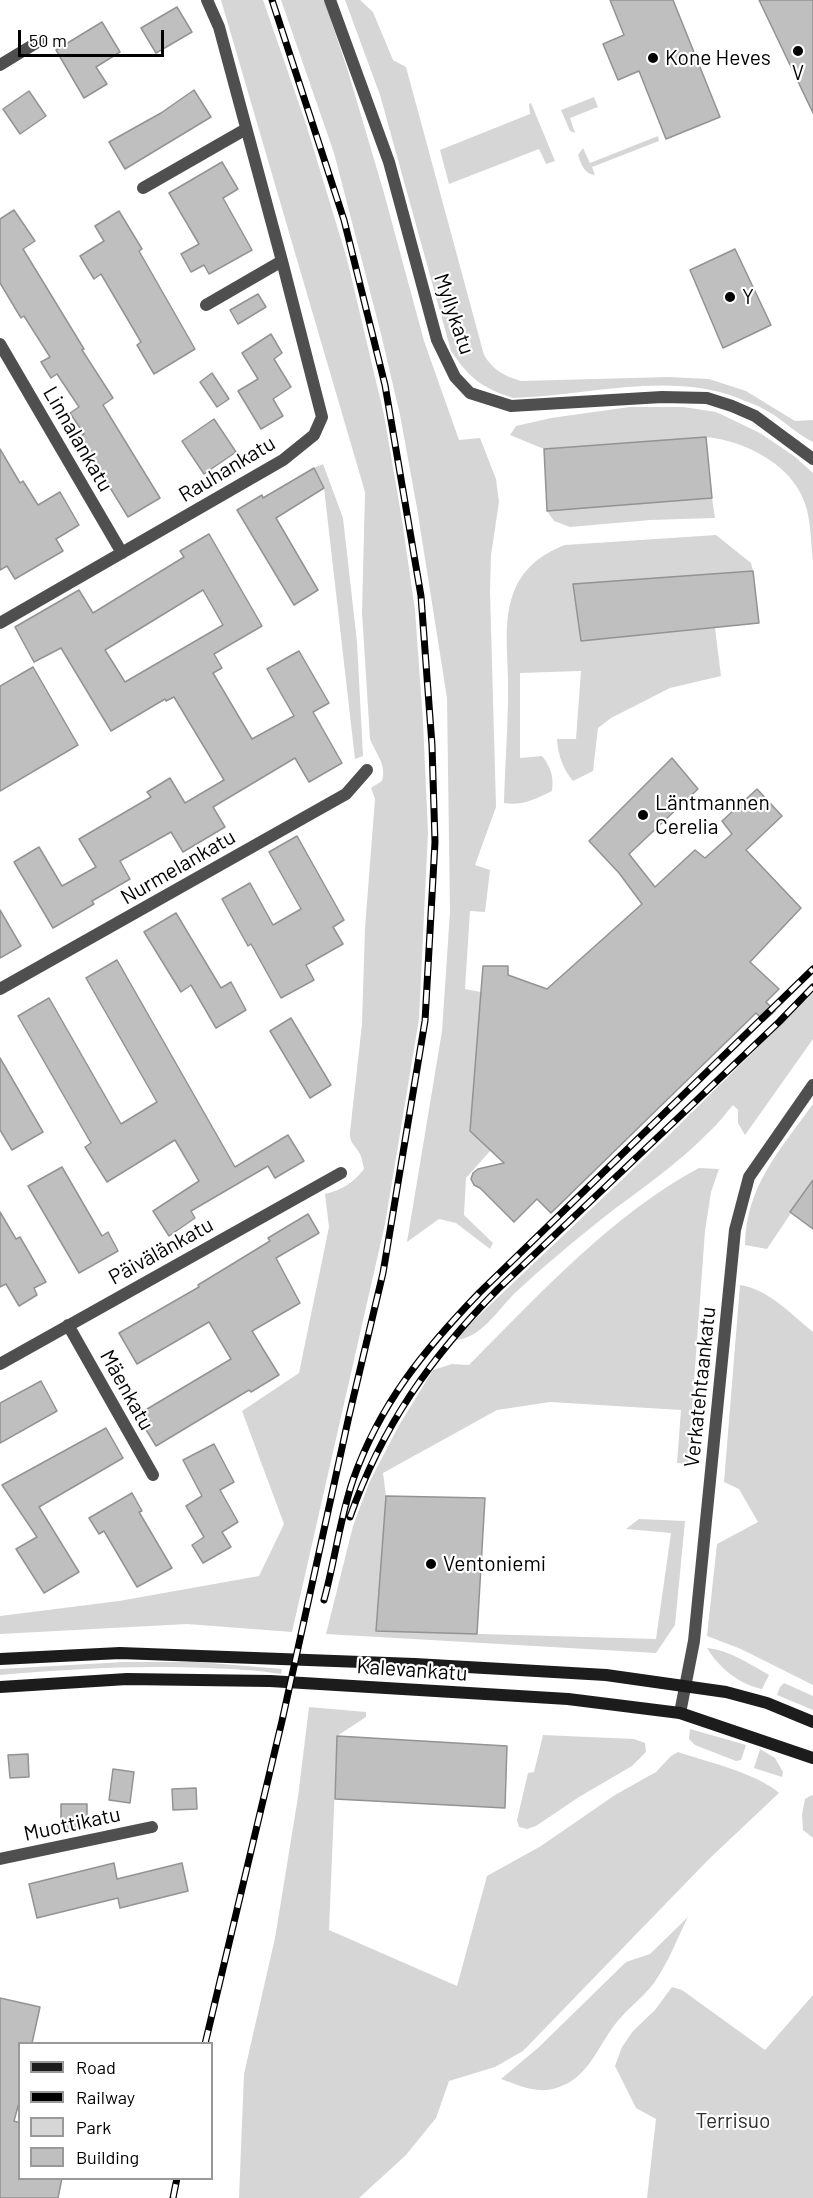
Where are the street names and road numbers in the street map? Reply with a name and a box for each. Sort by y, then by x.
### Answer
street label: Myllykatu [428,270,480,358]
street label: Linnalankatu [38,382,118,496]
street label: Rauhankatu [174,430,280,508]
street label: Nurmelankatu [116,824,240,910]
street label: Päivälänkatu [104,1212,218,1290]
street label: Verkatehtaankatu [679,1305,721,1469]
street label: Mäenkatu [95,1345,159,1435]
street label: Kalevankatu [356,1654,468,1686]
street label: Muottikatu [21,1801,123,1847]

